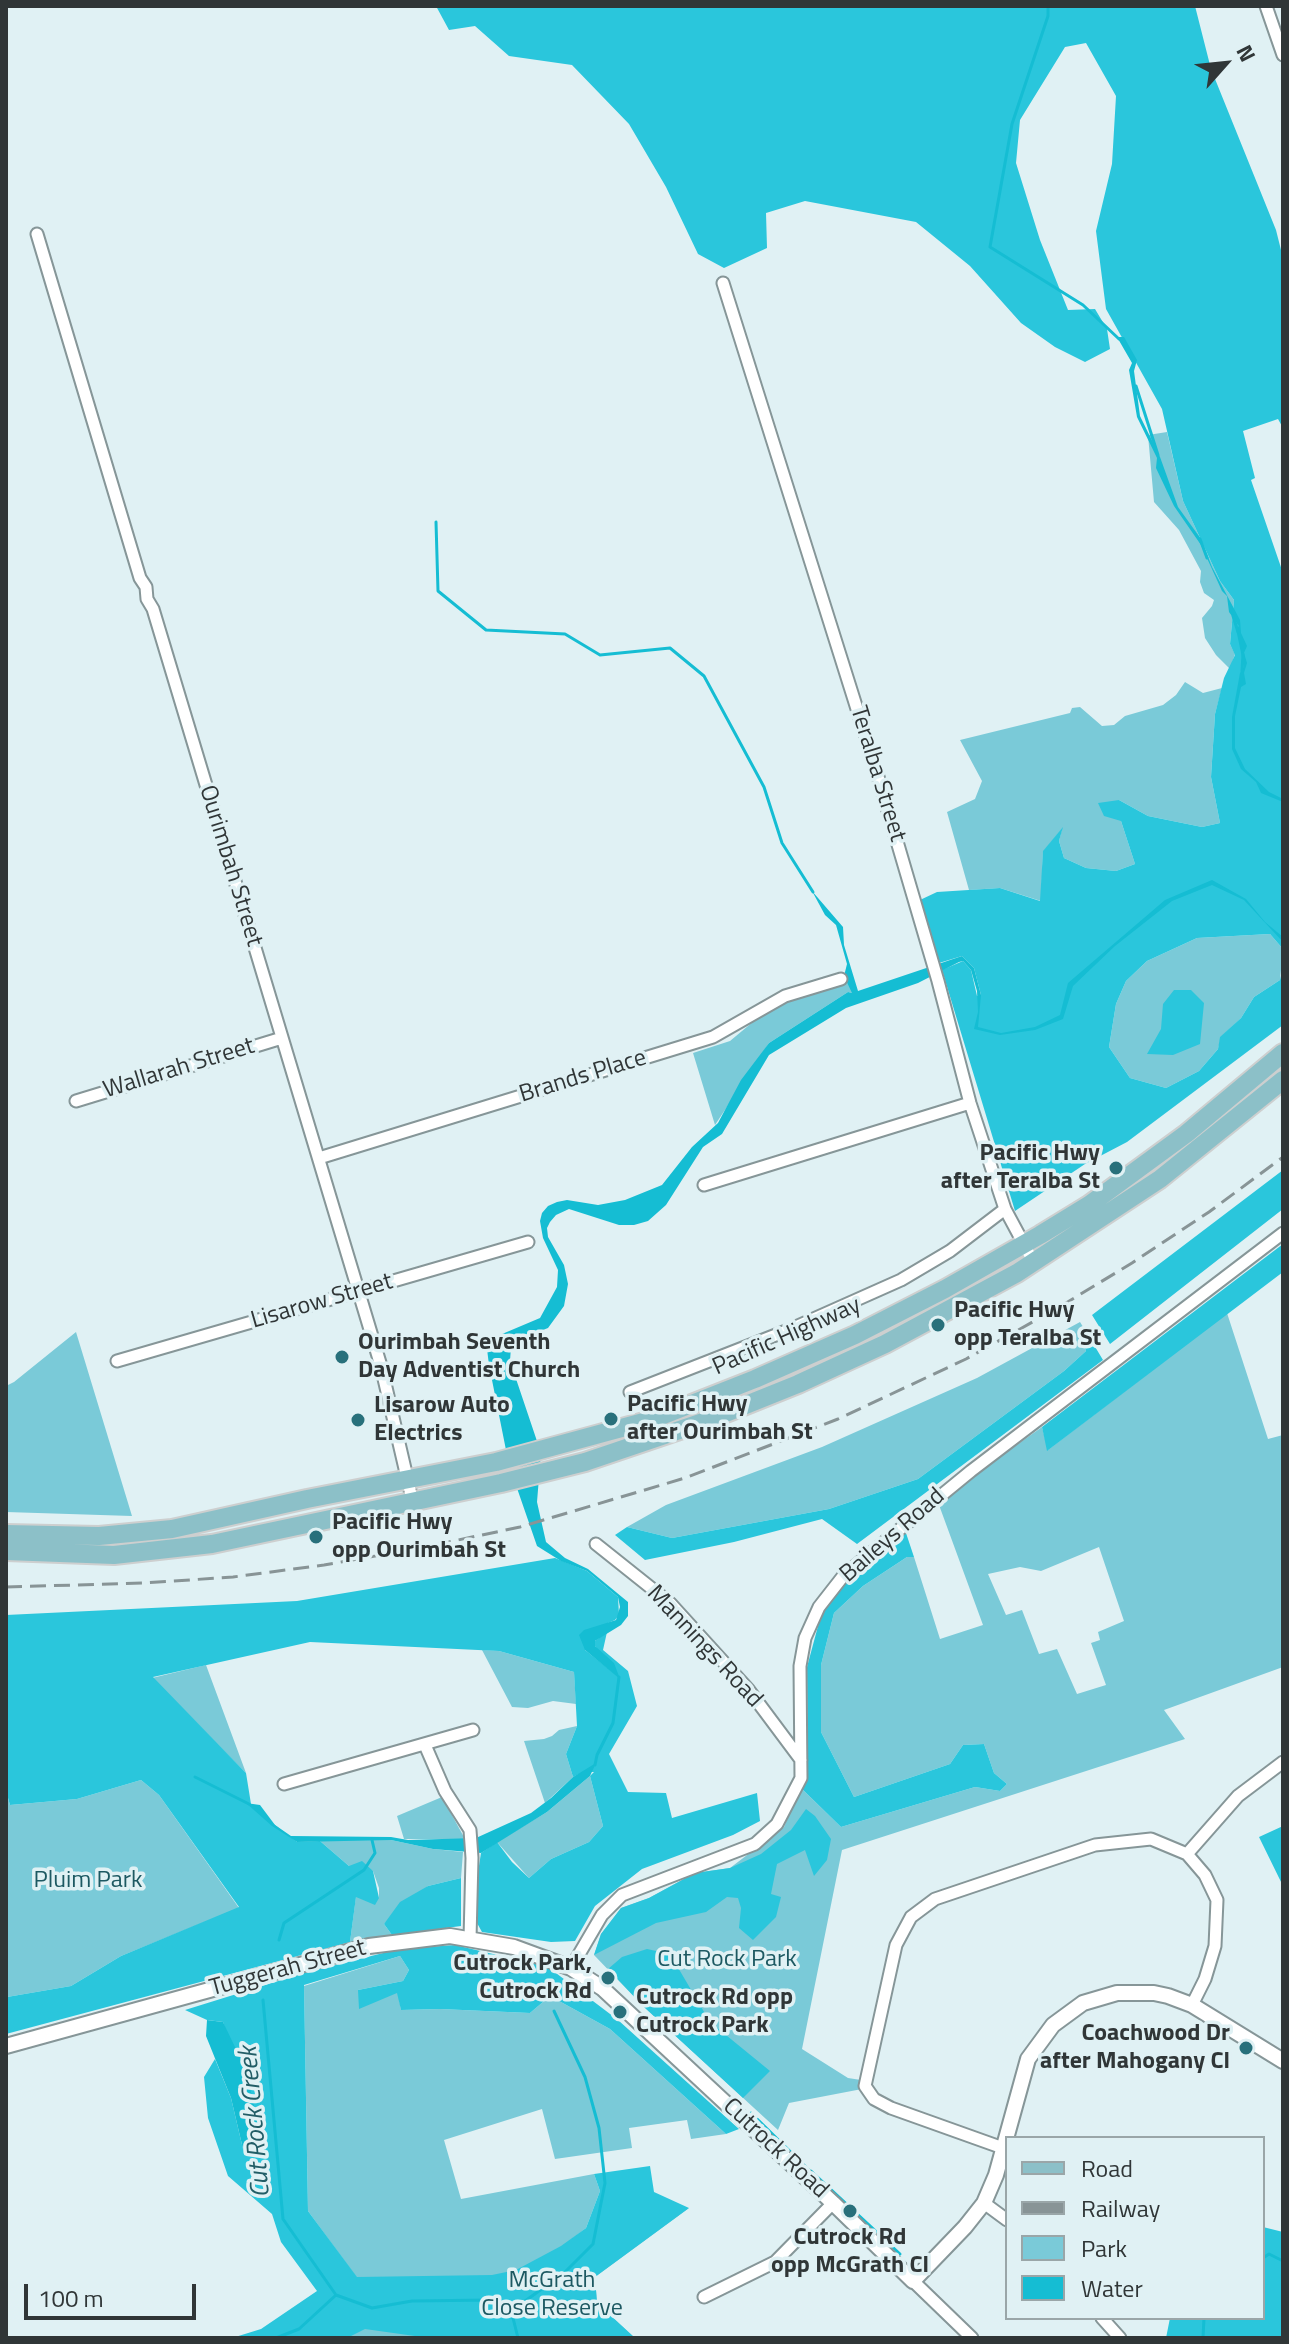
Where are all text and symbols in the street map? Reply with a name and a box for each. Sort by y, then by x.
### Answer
north arrow [1185,24,1265,104]
text: N [1228,39,1265,68]
street label: Teralba Street [843,703,911,845]
street label: Ourimbah Street [192,782,268,950]
street label: Wallarah Street [100,1032,258,1106]
street label: Brands Place [516,1044,650,1110]
place label: Pacific Hwy after Teralba St [941,1140,1100,1196]
marker: Pacific Hwy after Teralba St [1107,1159,1125,1177]
street label: Lisarow Street [248,1268,396,1336]
street label: Pacific Highway [709,1292,865,1382]
place label: Pacific Hwy opp Teralba St [954,1297,1101,1353]
marker: Pacific Hwy opp Teralba St [929,1316,947,1334]
place label: Ourimbah Seventh Day Adventist Church [358,1329,580,1385]
marker: Ourimbah Seventh Day Adventist Church [333,1348,351,1366]
place label: Pacific Hwy after Ourimbah St [627,1391,813,1447]
place label: Lisarow Auto Electrics [374,1392,510,1448]
marker: Pacific Hwy after Ourimbah St [602,1410,620,1428]
marker: Lisarow Auto Electrics [349,1411,367,1429]
street label: Baileys Road [835,1483,951,1589]
place label: Pacific Hwy opp Ourimbah St [332,1509,506,1565]
marker: Pacific Hwy opp Ourimbah St [307,1528,325,1546]
street label: Mannings Road [640,1580,768,1714]
park label: Pluim Park [33,1867,143,1895]
street label: Tuggerah Street [207,1934,369,2004]
park label: Cut Rock Park [657,1946,797,1974]
place label: Cutrock Park, Cutrock Rd [453,1950,592,2006]
marker: Cutrock Park, Cutrock Rd [599,1969,617,1987]
place label: Cutrock Rd opp Cutrock Park [636,1984,793,2040]
marker: Cutrock Rd opp Cutrock Park [611,2003,629,2021]
place label: Coachwood Dr after Mahogany Cl [1040,2020,1230,2076]
marker: Coachwood Dr after Mahogany Cl [1237,2039,1255,2057]
water label: Cut Rock Creek [234,2045,278,2199]
street label: Cutrock Road [716,2093,834,2205]
legend [1005,2136,1265,2320]
text: Road [1081,2150,1133,2186]
text: Railway [1081,2190,1160,2226]
marker: Cutrock Rd opp McGrath Cl [841,2202,859,2220]
place label: Cutrock Rd opp McGrath Cl [771,2224,929,2280]
text: Park [1081,2230,1127,2266]
park label: McGrath Close Reserve [481,2267,623,2323]
scale bar [28,2268,200,2318]
text: Water [1081,2270,1143,2306]
text: 100 m [38,2280,104,2316]

